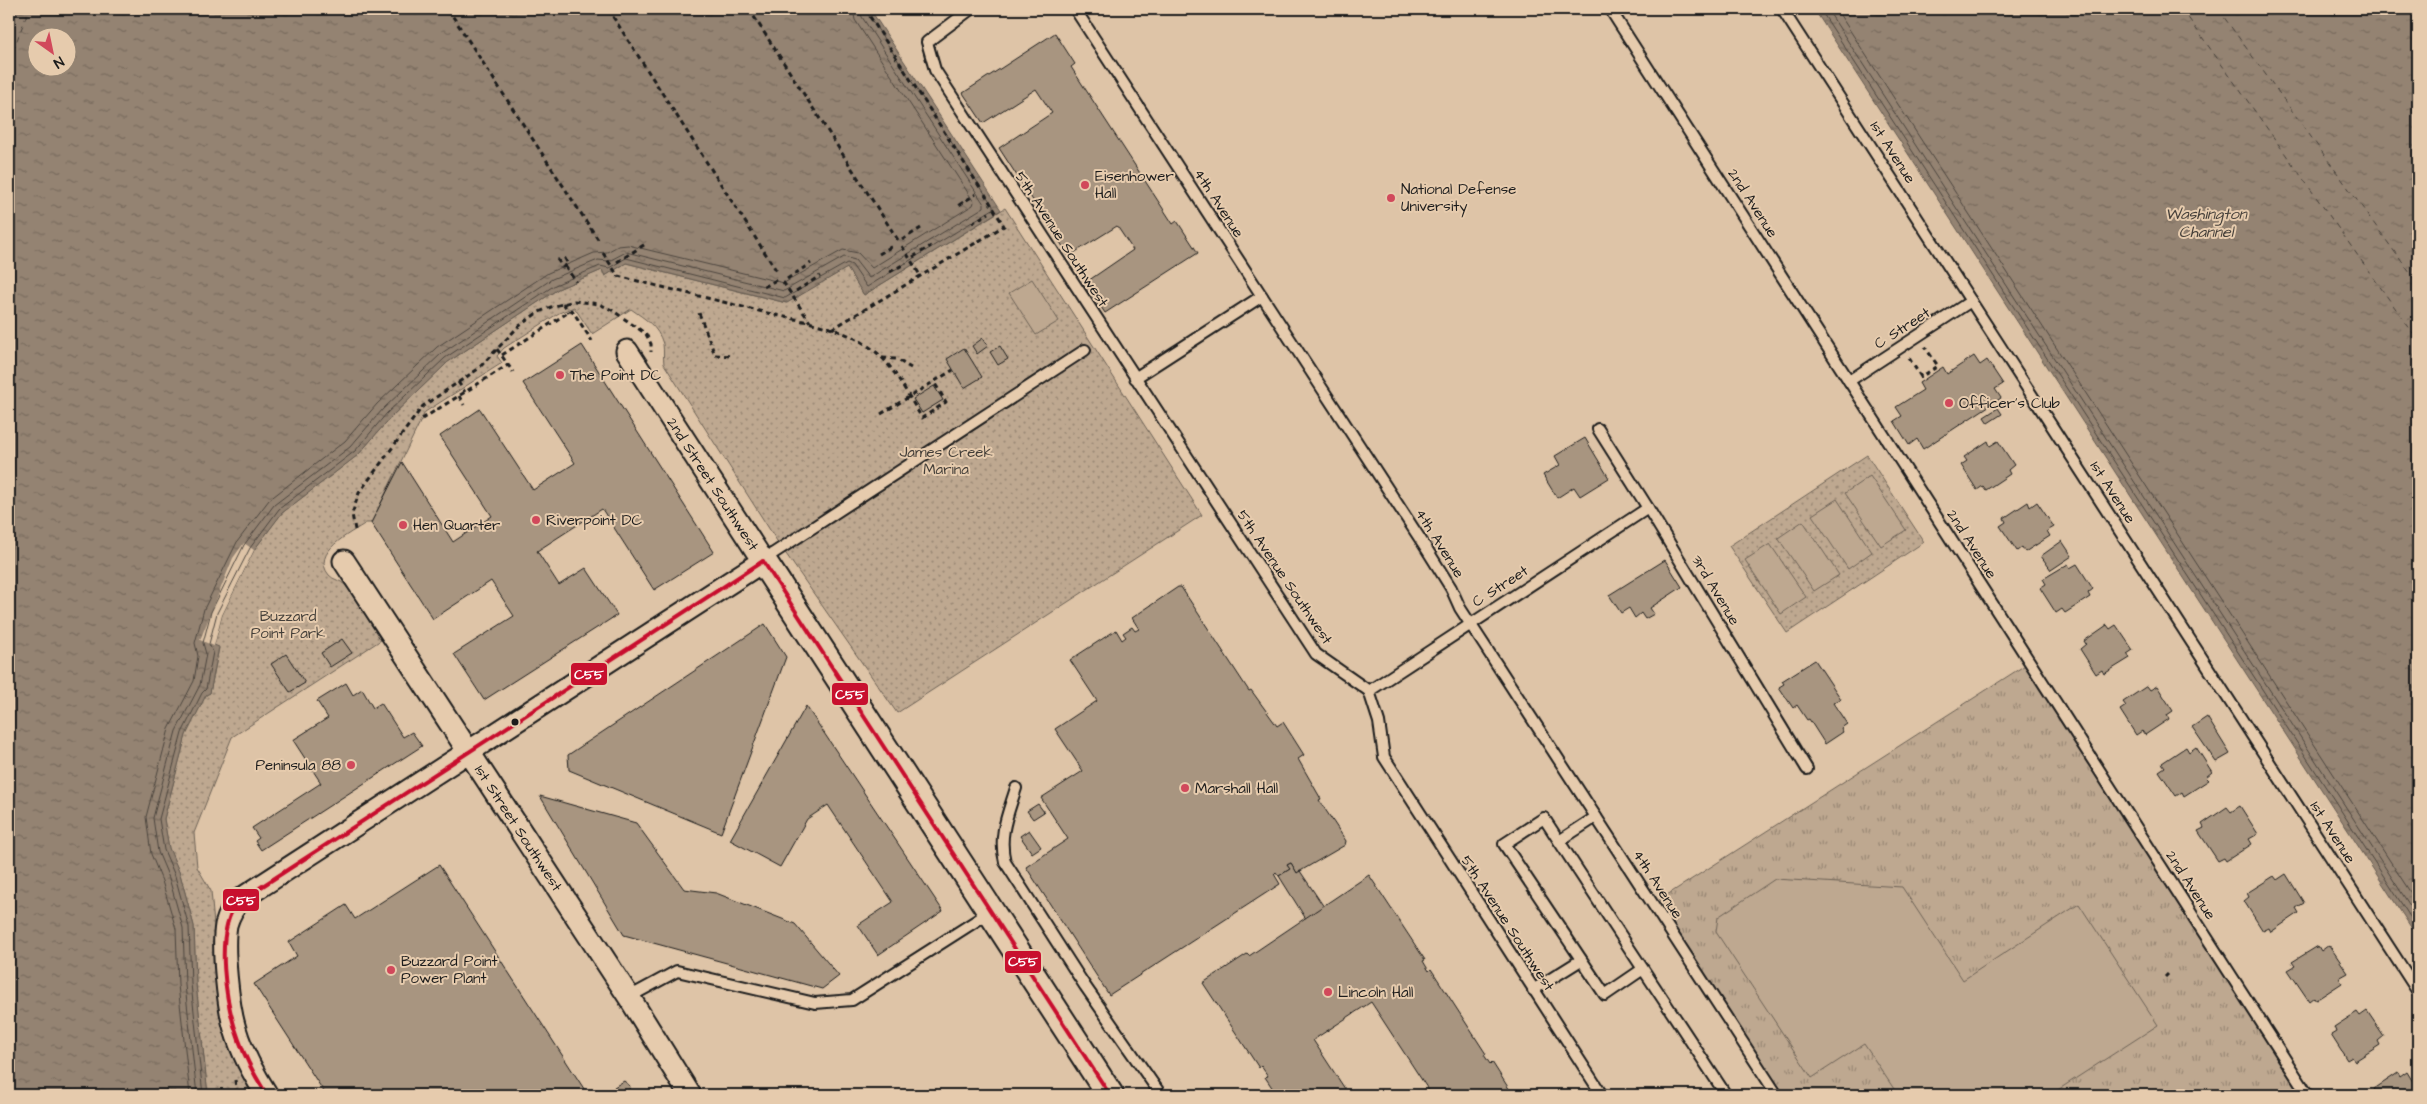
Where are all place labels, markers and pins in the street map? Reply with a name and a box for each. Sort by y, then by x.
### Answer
place label: Eisenhower Hall [1095,166,1174,204]
marker: Eisenhower Hall [1079,179,1091,191]
place label: National Defense University [1401,179,1516,218]
marker: National Defense University [1385,192,1397,204]
place label: The Point DC [570,365,661,386]
marker: The Point DC [554,369,566,381]
place label: Officer's Club [1959,393,2061,414]
marker: Officer's Club [1943,397,1955,409]
place label: Riverpoint DC [546,510,642,531]
marker: Riverpoint DC [530,514,542,526]
place label: Hen Quarter [413,515,500,536]
marker: Hen Quarter [397,519,409,531]
unlabelled marker [510,717,520,727]
place label: Peninsula 88 [255,755,341,776]
marker: Peninsula 88 [345,759,357,771]
place label: Marshall Hall [1195,778,1278,799]
marker: Marshall Hall [1179,782,1191,794]
place label: Buzzard Point Power Plant [401,951,498,989]
marker: Buzzard Point Power Plant [385,964,397,976]
place label: Lincoln Hall [1338,982,1413,1003]
marker: Lincoln Hall [1322,986,1334,998]

